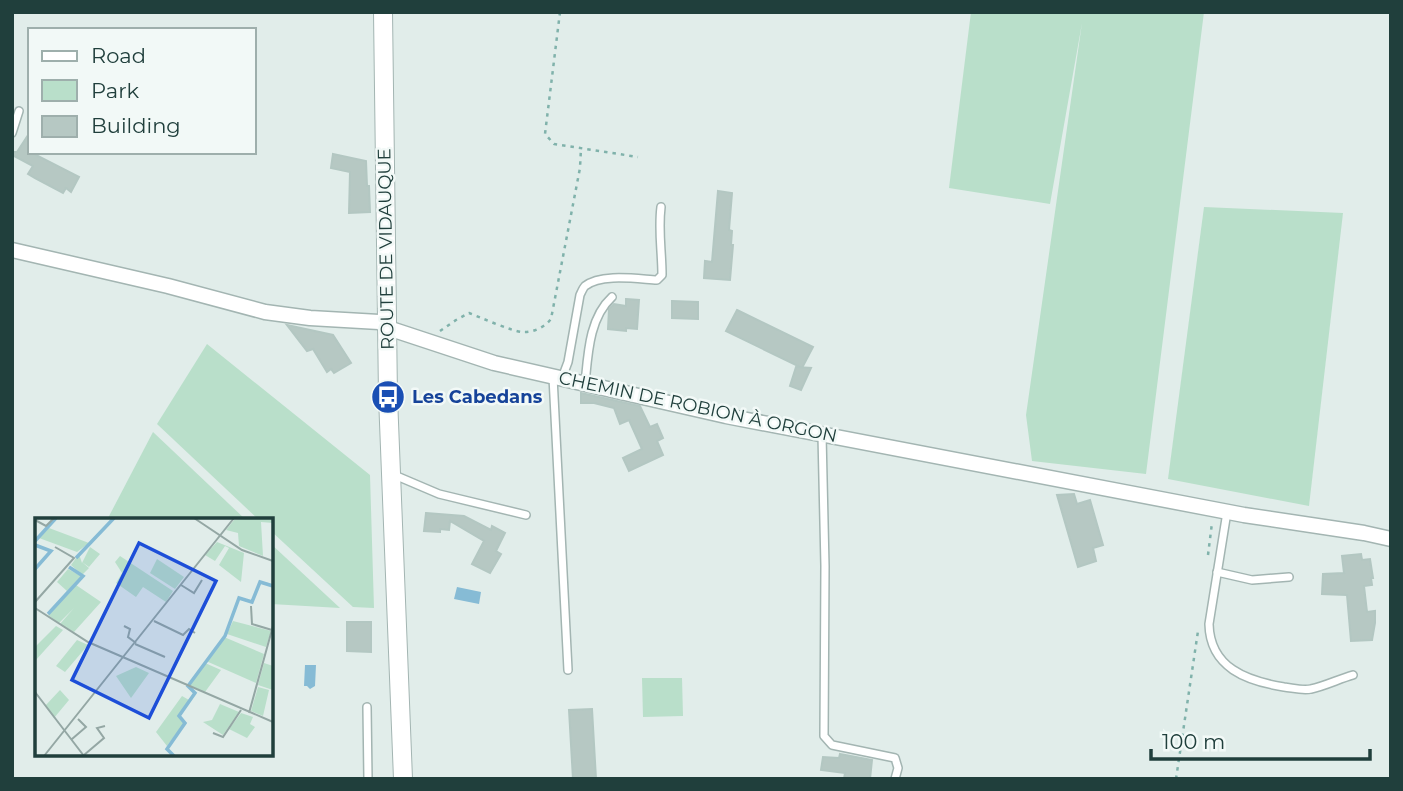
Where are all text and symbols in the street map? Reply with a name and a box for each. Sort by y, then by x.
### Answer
legend [28,28,256,154]
text: Road [91,43,146,68]
text: Park [91,78,139,103]
text: Building [91,113,181,138]
street label: ROUTE DE VIDAUQUE [373,148,399,350]
street label: CHEMIN DE ROBION À ORGON [557,367,839,447]
bus stop icon: Les Cabedans [369,378,407,416]
place label: Les Cabedans [412,386,543,408]
inset map [35,518,273,756]
scale bar [1151,718,1370,762]
text: 100 m [1162,729,1225,754]

